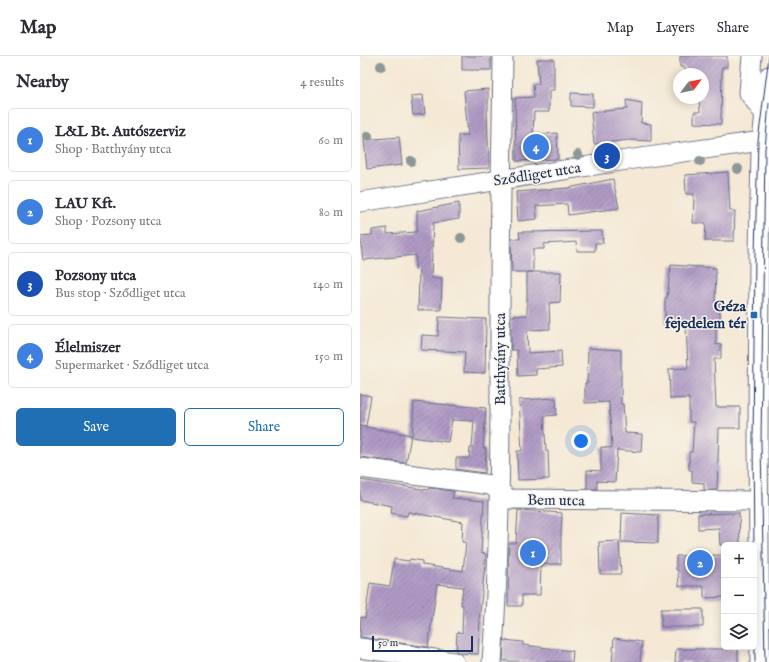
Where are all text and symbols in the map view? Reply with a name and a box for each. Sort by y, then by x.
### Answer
text: Map [20,16,56,40]
text: Map [607,19,634,37]
text: Layers [656,19,695,37]
text: Share [717,19,749,37]
north arrow [673,68,709,104]
text: Nearby [16,72,69,93]
text: 4 results [300,74,344,91]
text: L&L Bt. Autószerviz [55,122,186,141]
text: 1 [28,132,32,149]
text: 60 m [318,132,343,149]
pin: 4 [523,132,549,162]
text: Shop · Batthyány utca [55,141,171,158]
pin: 3 [594,141,620,171]
street label: Sződliget utca [492,158,583,191]
text: LAU Kft. [55,194,116,213]
text: 2 [27,204,33,221]
text: 80 m [319,204,343,221]
text: Shop · Pozsony utca [55,213,161,230]
text: Pozsony utca [55,266,136,285]
text: 3 [28,276,32,293]
text: 140 m [313,276,343,293]
text: Bus stop · Sződliget utca [55,285,186,302]
place label: Géza fejedelem tér [665,297,747,333]
marker: Géza fejedelem tér [749,310,759,320]
street label: Batthyány utca [491,312,510,405]
text: Élelmiszer [55,338,121,357]
text: 4 [27,348,33,365]
text: 150 m [314,348,343,365]
text: Supermarket · Sződliget utca [55,357,209,374]
button: Save [16,408,176,446]
button: Share [184,408,344,446]
your location [571,431,591,451]
street label: Bem utca [527,490,585,511]
pin: 1 [520,538,546,568]
map controls [721,542,757,650]
button: + [721,542,757,578]
pin: 2 [687,548,713,578]
button: − [721,578,757,614]
button: layers [721,614,757,650]
scale bar [372,634,473,653]
text: 50 m [378,636,398,650]

